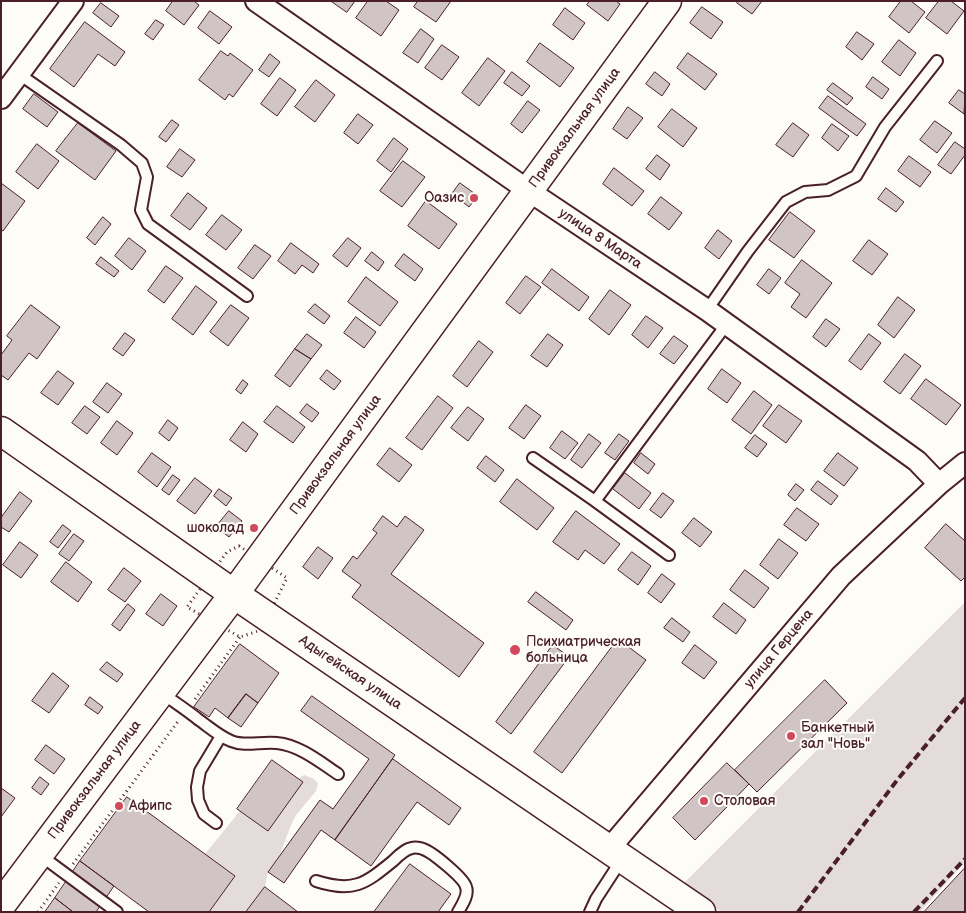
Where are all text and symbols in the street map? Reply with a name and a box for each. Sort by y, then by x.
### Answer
street label: Привокзальная улица [526,65,624,191]
place label: Оазис [424,190,464,206]
marker: Оазис [468,192,480,204]
street label: улица 8 Марта [555,205,645,273]
street label: Привокзальная улица [287,392,385,518]
place label: шоколад [187,520,244,536]
marker: шоколад [248,522,260,534]
street label: улица Герцена [741,606,817,692]
street label: Адыгейская улица [295,632,405,714]
place label: Психиатрическая больница [526,634,641,666]
marker: Психиатрическая больница [508,643,522,657]
street label: Привокзальная улица [45,717,145,843]
place label: Банкетный зал "Новь" [801,720,875,752]
marker: Банкетный зал "Новь" [785,730,797,742]
place label: Столовая [714,793,776,809]
marker: Столовая [698,795,710,807]
place label: Афипс [129,798,172,814]
marker: Афипс [113,800,125,812]

